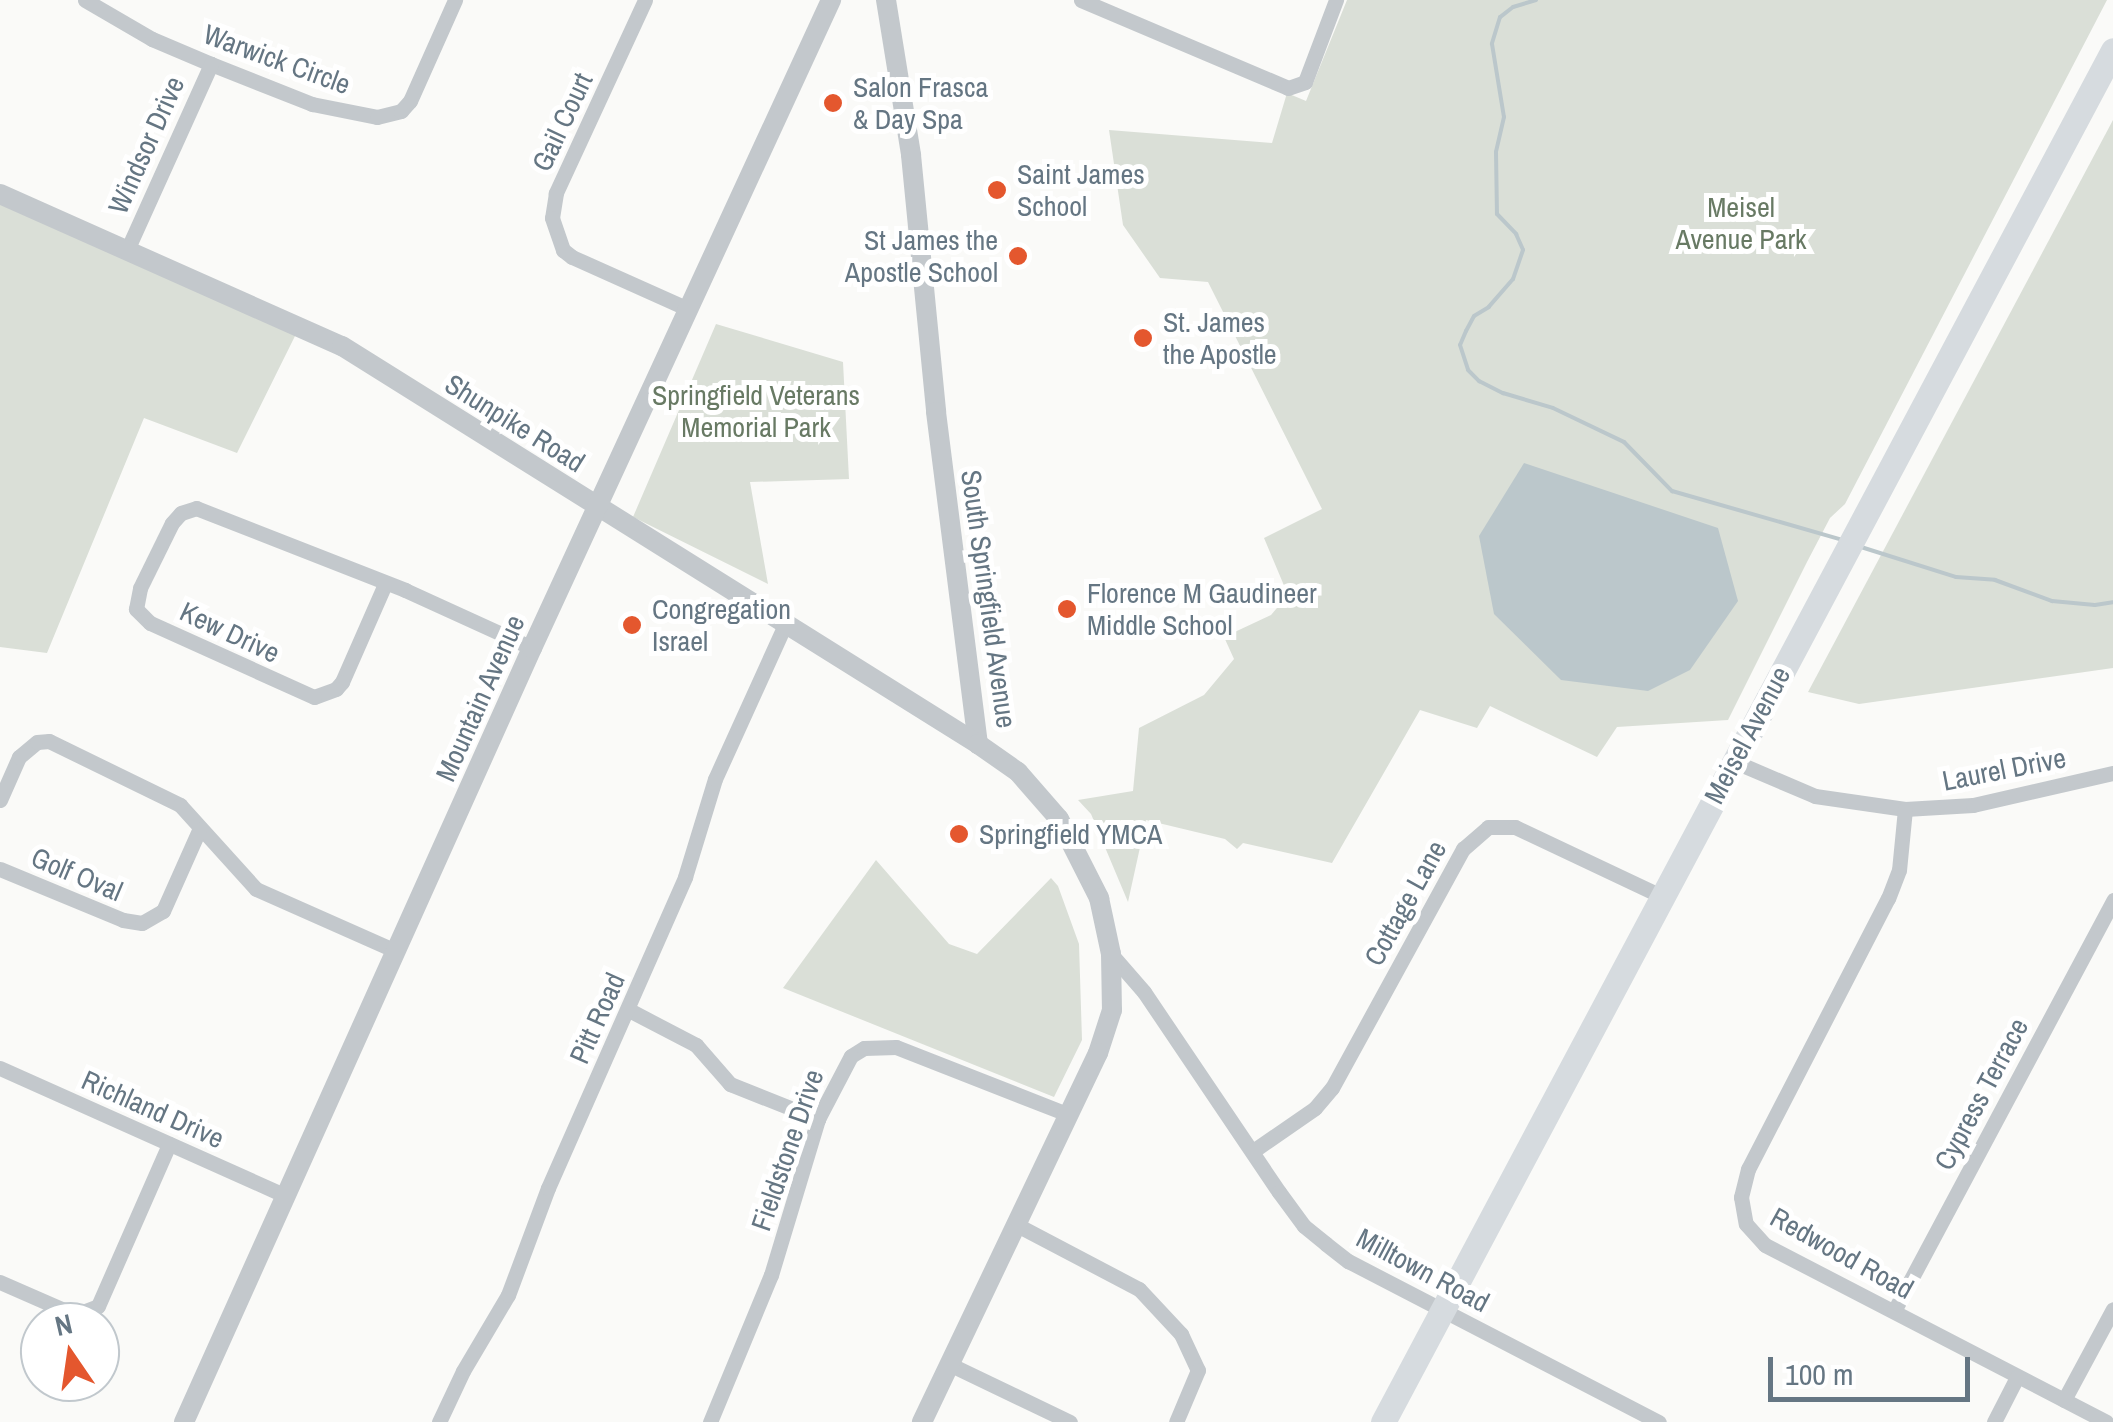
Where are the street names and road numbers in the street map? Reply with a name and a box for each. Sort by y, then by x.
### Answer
street label: Warwick Circle [199,17,355,101]
street label: Gail Court [525,67,599,177]
street label: Windsor Drive [101,71,191,219]
street label: Shunpike Road [439,367,591,479]
street label: South Springfield Avenue [954,467,1024,731]
street label: Kew Drive [175,594,285,670]
street label: Mountain Avenue [428,609,532,787]
street label: Meisel Avenue [1697,660,1797,810]
street label: Laurel Drive [1939,741,2069,797]
street label: Cottage Lane [1357,835,1453,971]
street label: Golf Oval [26,840,128,908]
street label: Pitt Road [562,967,632,1069]
street label: Cypress Terrace [1927,1012,2035,1176]
street label: Richland Drive [77,1063,229,1155]
street label: Fieldstone Drive [744,1065,830,1235]
street label: Redwood Road [1765,1200,1919,1306]
street label: Milltown Road [1351,1221,1495,1319]

